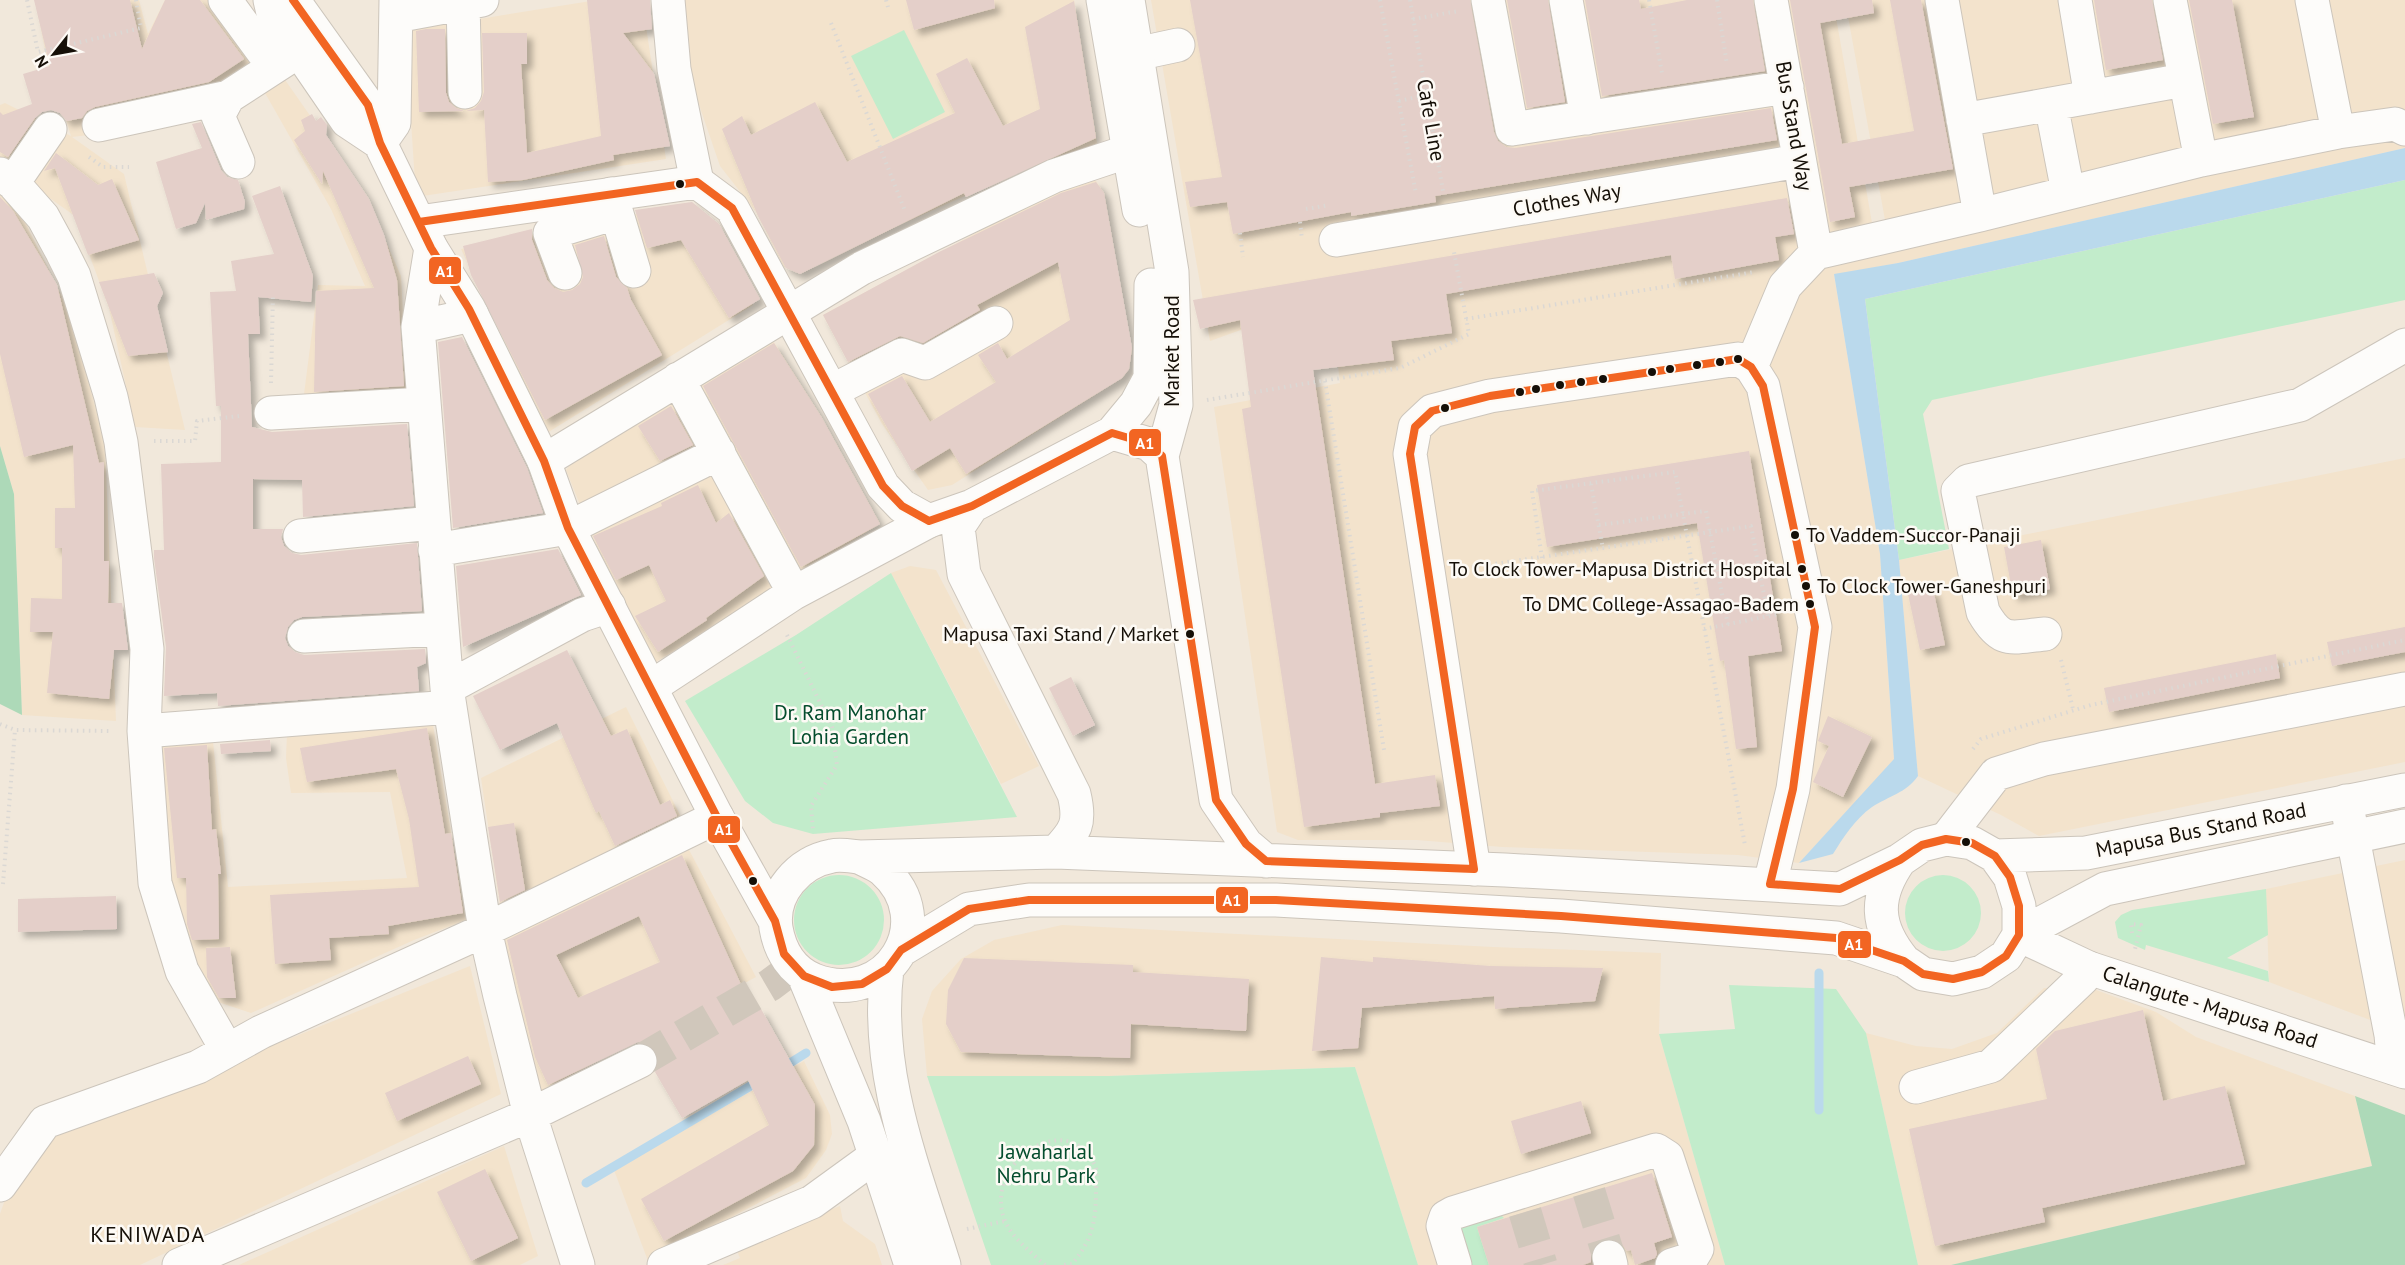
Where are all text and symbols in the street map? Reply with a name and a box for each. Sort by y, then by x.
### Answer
north arrow [24,24,84,84]
text: N [30,52,52,71]
street label: Bus Stand Way [1770,59,1819,193]
street label: Cafe Line [1411,76,1452,163]
street label: Clothes Way [1511,177,1623,222]
unlabelled marker [674,178,686,190]
line badge: A1 [428,256,462,285]
text: A1 [436,261,454,281]
street label: Market Road [1158,295,1185,407]
unlabelled marker [1732,353,1744,365]
unlabelled marker [1714,356,1726,368]
unlabelled marker [1691,359,1703,371]
unlabelled marker [1664,363,1676,375]
unlabelled marker [1646,366,1658,378]
unlabelled marker [1597,373,1609,385]
unlabelled marker [1575,376,1587,388]
unlabelled marker [1554,379,1566,391]
unlabelled marker [1530,383,1542,395]
unlabelled marker [1514,386,1526,398]
unlabelled marker [1439,402,1451,414]
line badge: A1 [1128,428,1162,457]
text: A1 [1136,433,1154,453]
place label: To Vaddem-Succor-Panaji [1806,522,2021,548]
marker: To Vaddem-Succor-Panaji [1789,529,1801,541]
place label: To Clock Tower-Mapusa District Hospital [1449,556,1791,582]
marker: To Clock Tower-Mapusa District Hospital [1796,563,1808,575]
place label: To Clock Tower-Ganeshpuri [1817,573,2046,599]
marker: To Clock Tower-Ganeshpuri [1800,580,1812,592]
place label: To DMC College-Assagao-Badem [1523,591,1799,617]
marker: To DMC College-Assagao-Badem [1804,598,1816,610]
place label: Mapusa Taxi Stand / Market [943,621,1179,647]
marker: Mapusa Taxi Stand / Market [1184,628,1196,640]
park label: Dr. Ram Manohar Lohia Garden [774,699,926,750]
street label: Mapusa Bus Stand Road [2093,796,2309,863]
line badge: A1 [707,815,741,844]
text: A1 [715,819,733,839]
unlabelled marker [1960,836,1972,848]
unlabelled marker [747,875,759,887]
line badge: A1 [1215,886,1249,914]
text: A1 [1223,890,1241,910]
line badge: A1 [1837,930,1872,959]
text: A1 [1845,934,1863,954]
street label: Calangute - Mapusa Road [2099,959,2321,1054]
park label: Jawaharlal Nehru Park [997,1138,1095,1189]
district label: KENIWADA [90,1220,206,1248]

